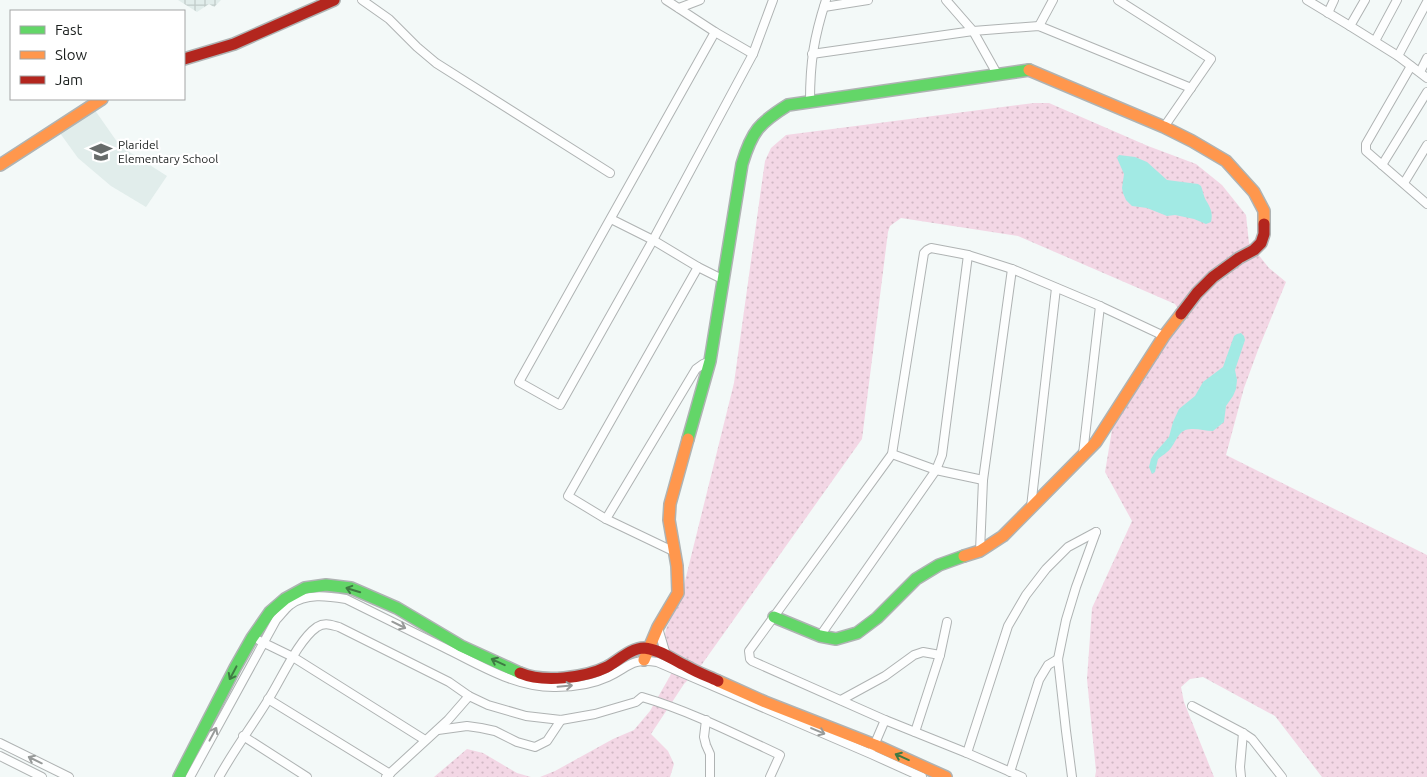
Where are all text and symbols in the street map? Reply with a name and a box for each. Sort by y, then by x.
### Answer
legend [10,10,185,100]
text: Fast [55,21,83,38]
text: Slow [55,46,88,63]
text: Jam [55,71,83,88]
place label: Plaridel Elementary School [118,138,218,165]
school or university icon: Plaridel Elementary School [88,139,114,165]
one-way arrow [345,584,361,594]
one-way arrow [391,620,406,630]
one-way arrow [491,657,506,667]
one-way arrow [228,665,237,680]
one-way arrow [557,681,573,691]
one-way arrow [209,727,218,742]
one-way arrow [810,727,825,737]
one-way arrow [895,751,910,761]
one-way arrow [28,755,43,764]

